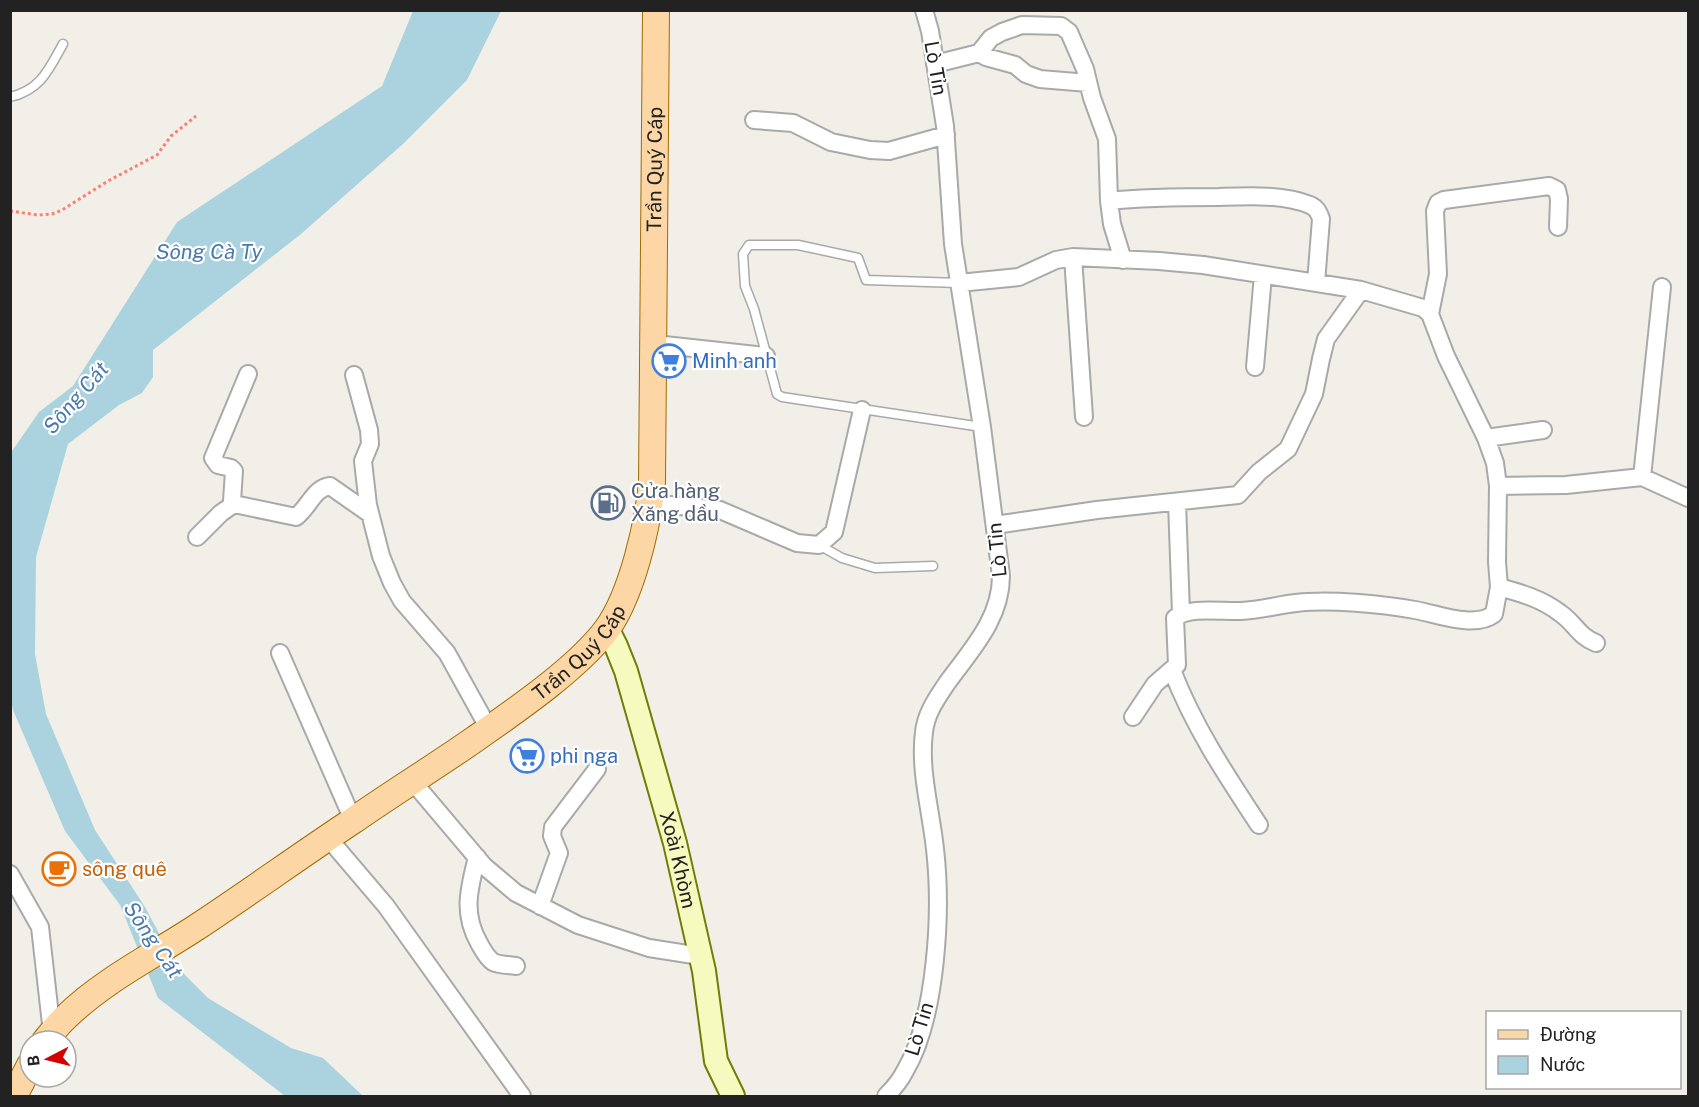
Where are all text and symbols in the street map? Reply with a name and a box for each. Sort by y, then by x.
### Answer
street label: Lò Tỉn [919,39,953,97]
street label: Trần Quý Cáp [642,107,667,232]
water label: Sông Cà Ty [156,239,263,264]
supermarket icon: Minh anh [651,343,687,379]
place label: Minh anh [692,349,777,373]
water label: Sông Cát [38,356,114,439]
place label: Cửa hàng Xăng dầu [631,479,720,526]
fuel station icon: Cửa hàng Xăng dầu [590,485,626,521]
street label: Lò Tỉn [982,521,1012,579]
street label: Trần Quý Cáp [528,601,631,706]
supermarket icon: phi nga [509,738,545,774]
place label: phi nga [550,744,618,768]
street label: Xoài Khòm [655,808,701,911]
cafe icon: sông quê [41,851,77,887]
place label: sông quê [82,857,167,881]
water label: Sông Cát [119,897,188,983]
street label: Lò Tỉn [899,999,939,1059]
legend [1486,1011,1681,1089]
text: Đường [1540,1024,1597,1045]
north arrow [18,1029,78,1089]
text: B [24,1054,44,1067]
text: Nước [1540,1054,1585,1075]

